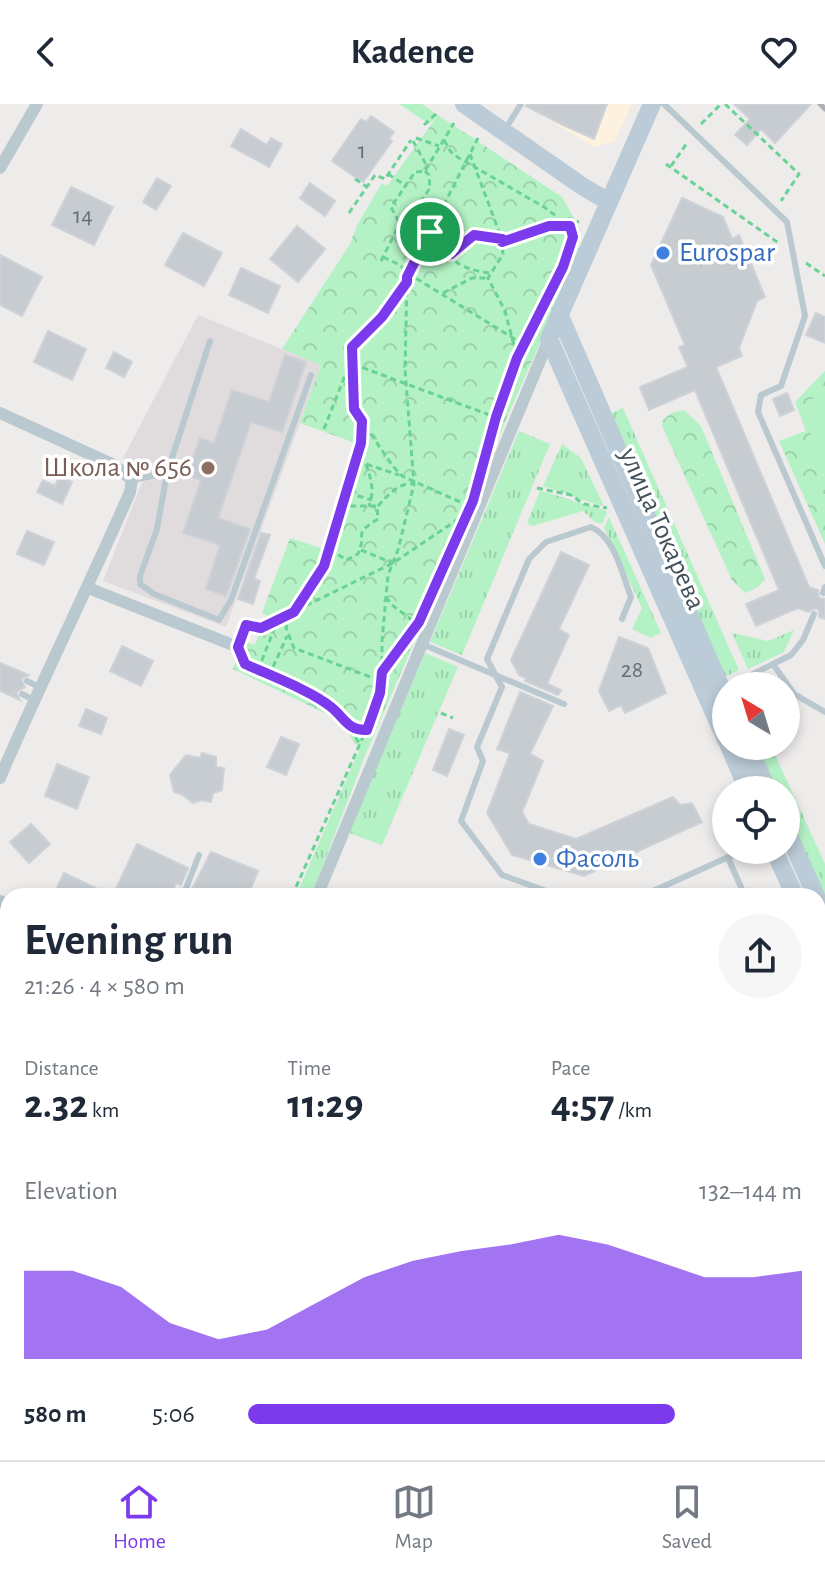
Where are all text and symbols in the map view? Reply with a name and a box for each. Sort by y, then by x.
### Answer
icon: back [24,30,68,74]
icon: heart [757,30,801,74]
text: Kadence [351,34,474,70]
house number: 1 [358,139,366,163]
pin [396,198,464,266]
house number: 14 [73,204,93,228]
icon: arrive [408,210,452,254]
place label: Eurospar [679,239,775,267]
marker: Eurospar [654,244,672,262]
street label: улица Токарева [613,443,710,614]
place label: Школа № 656 [43,454,192,482]
marker: Школа № 656 [199,459,217,477]
house number: 28 [621,658,643,682]
north arrow [712,672,800,760]
map controls [712,672,800,864]
button: locate [712,776,800,864]
place label: Фасоль [556,845,639,873]
marker: Фасоль [531,850,549,868]
button: share [718,914,802,998]
text: Evening run [24,919,233,963]
text: 21:26 · 4 × 580 m [24,973,185,999]
text: Distance [24,1057,99,1079]
text: Time [287,1057,331,1079]
text: Pace [551,1057,590,1079]
text: 2.32 [24,1085,88,1125]
text: 11:29 [287,1085,363,1125]
text: 4:57 [551,1085,615,1125]
text: km [88,1099,119,1121]
text: /km [615,1099,652,1121]
text: Elevation [24,1178,118,1204]
text: 132–144 m [699,1178,802,1204]
text: 580 m [24,1401,87,1427]
text: 5:06 [152,1401,195,1427]
tab: Home [113,1480,166,1554]
tab: Map [392,1480,436,1554]
tab: Saved [662,1480,712,1554]

